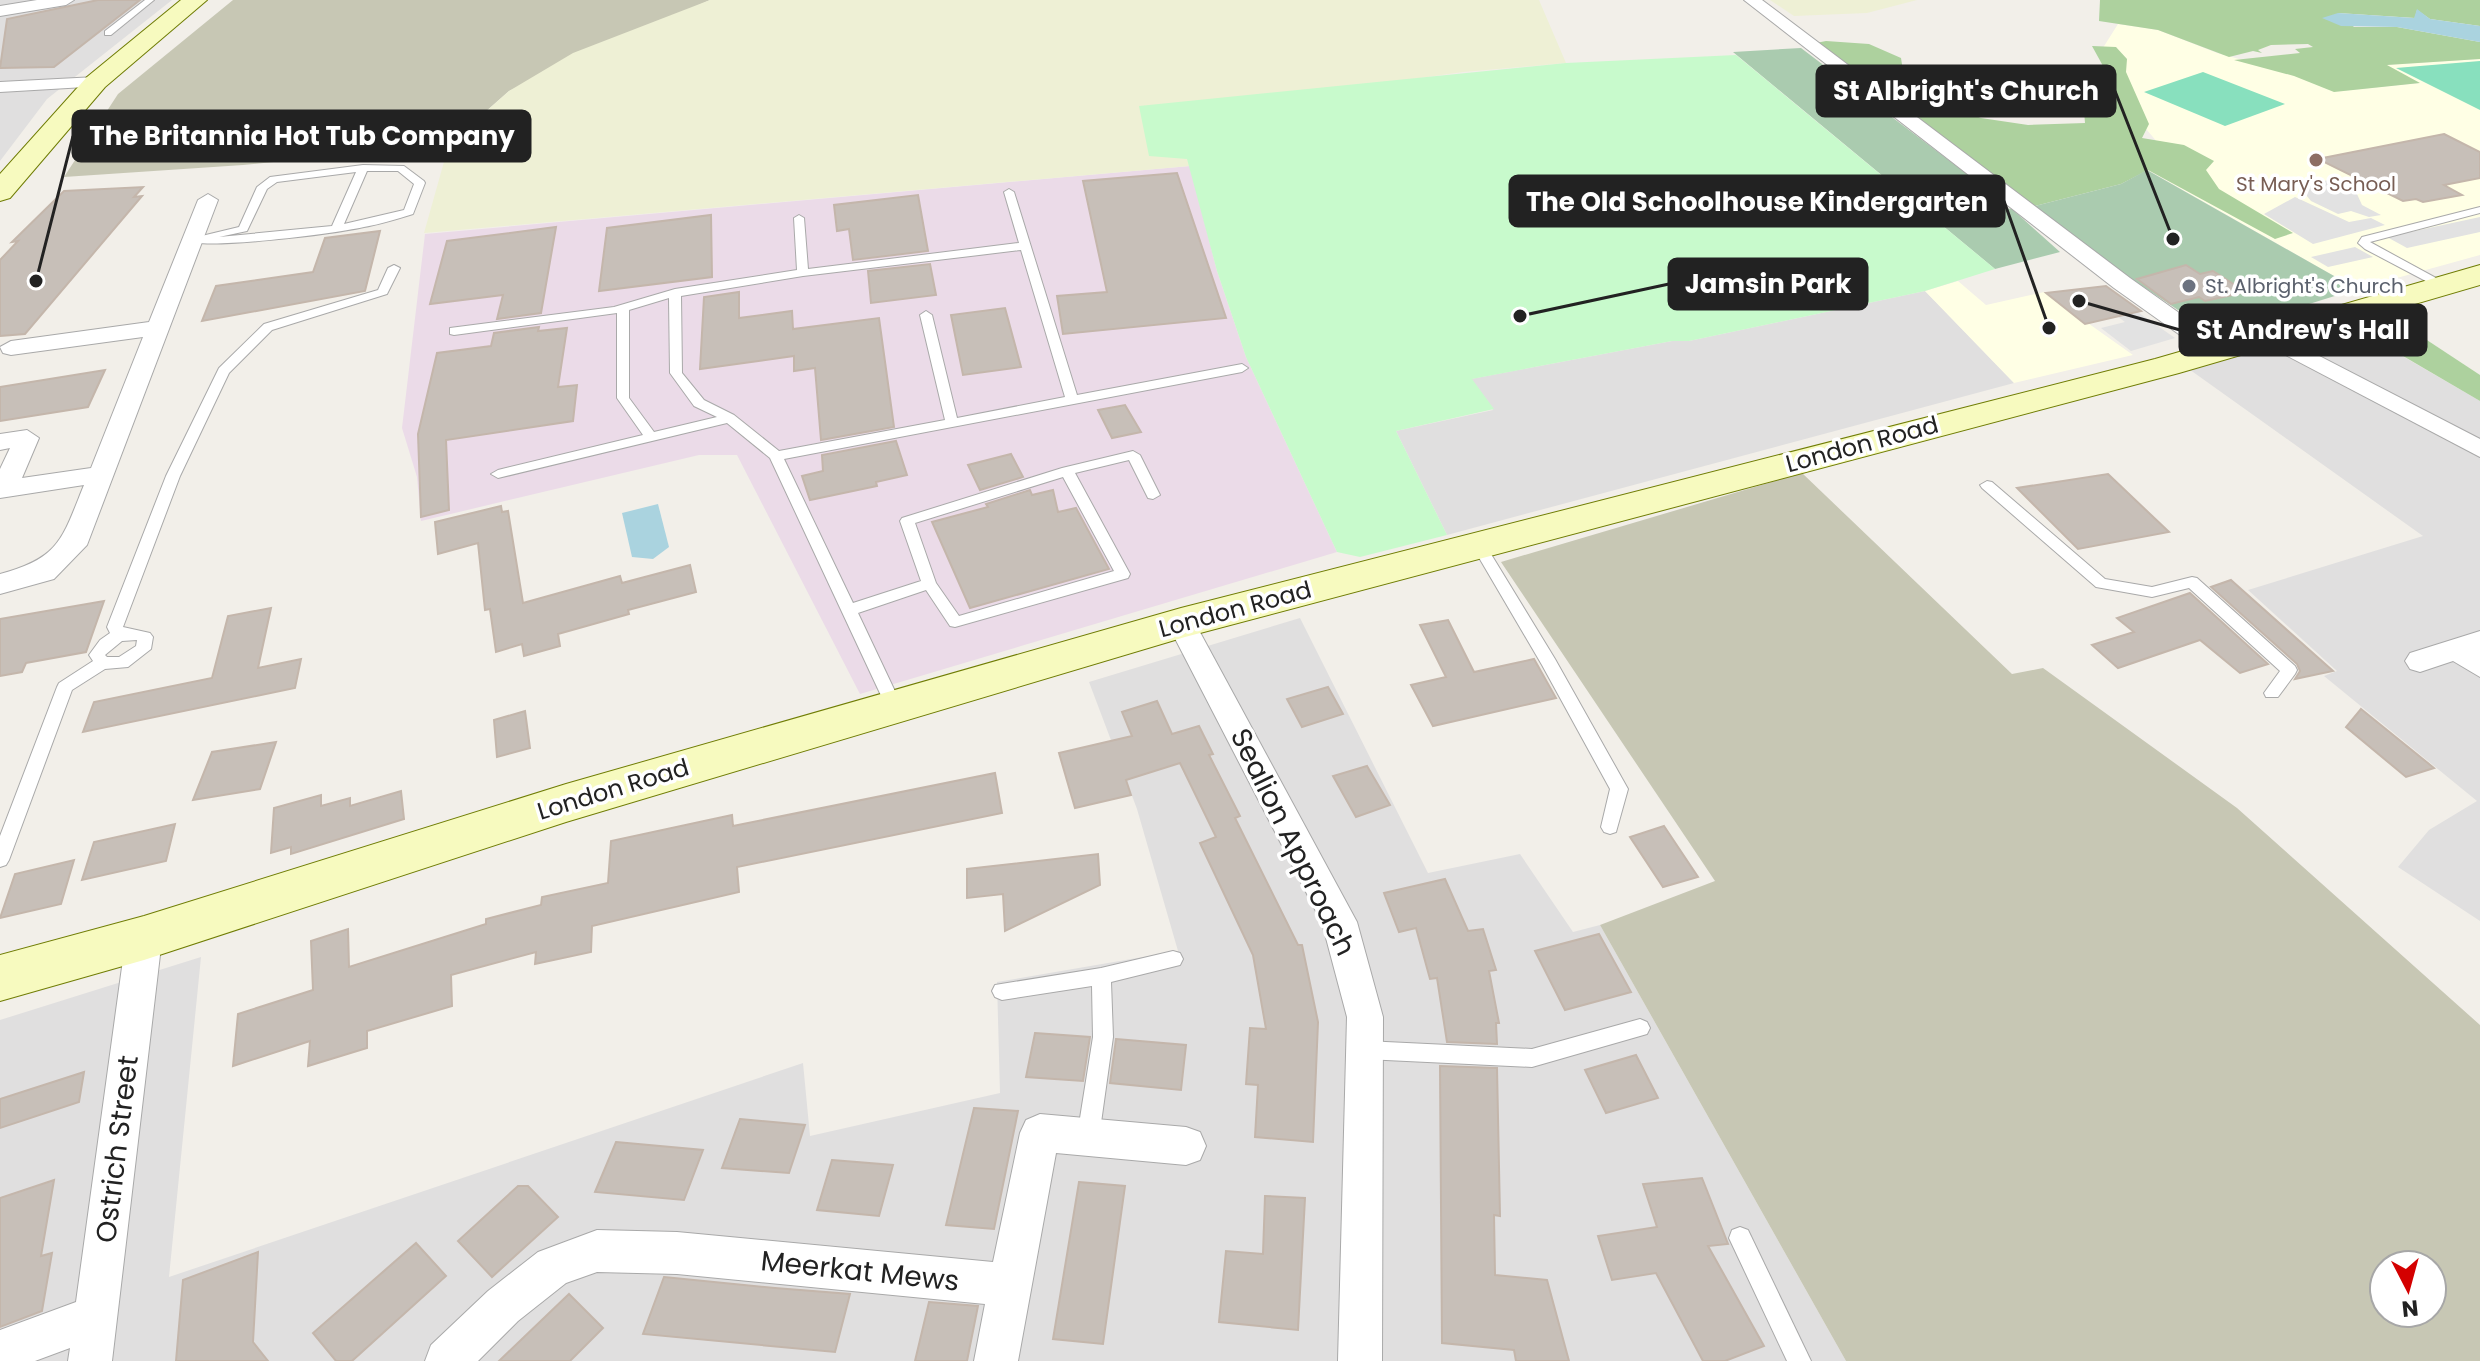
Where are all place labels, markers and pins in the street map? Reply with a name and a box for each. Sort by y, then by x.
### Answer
callout: St Albright's Church [1817,66,2115,116]
callout: The Britannia Hot Tub Company [73,111,530,161]
marker: St Mary's School [2307,151,2325,169]
place label: St Mary's School [2236,170,2396,198]
callout: The Old Schoolhouse Kindergarten [1510,176,2004,226]
callout: Jamsin Park [1669,259,1867,309]
place label: St. Albright's Church [2205,272,2404,300]
marker: St. Albright's Church [2180,277,2198,295]
callout: St Andrew's Hall [2180,305,2426,355]

